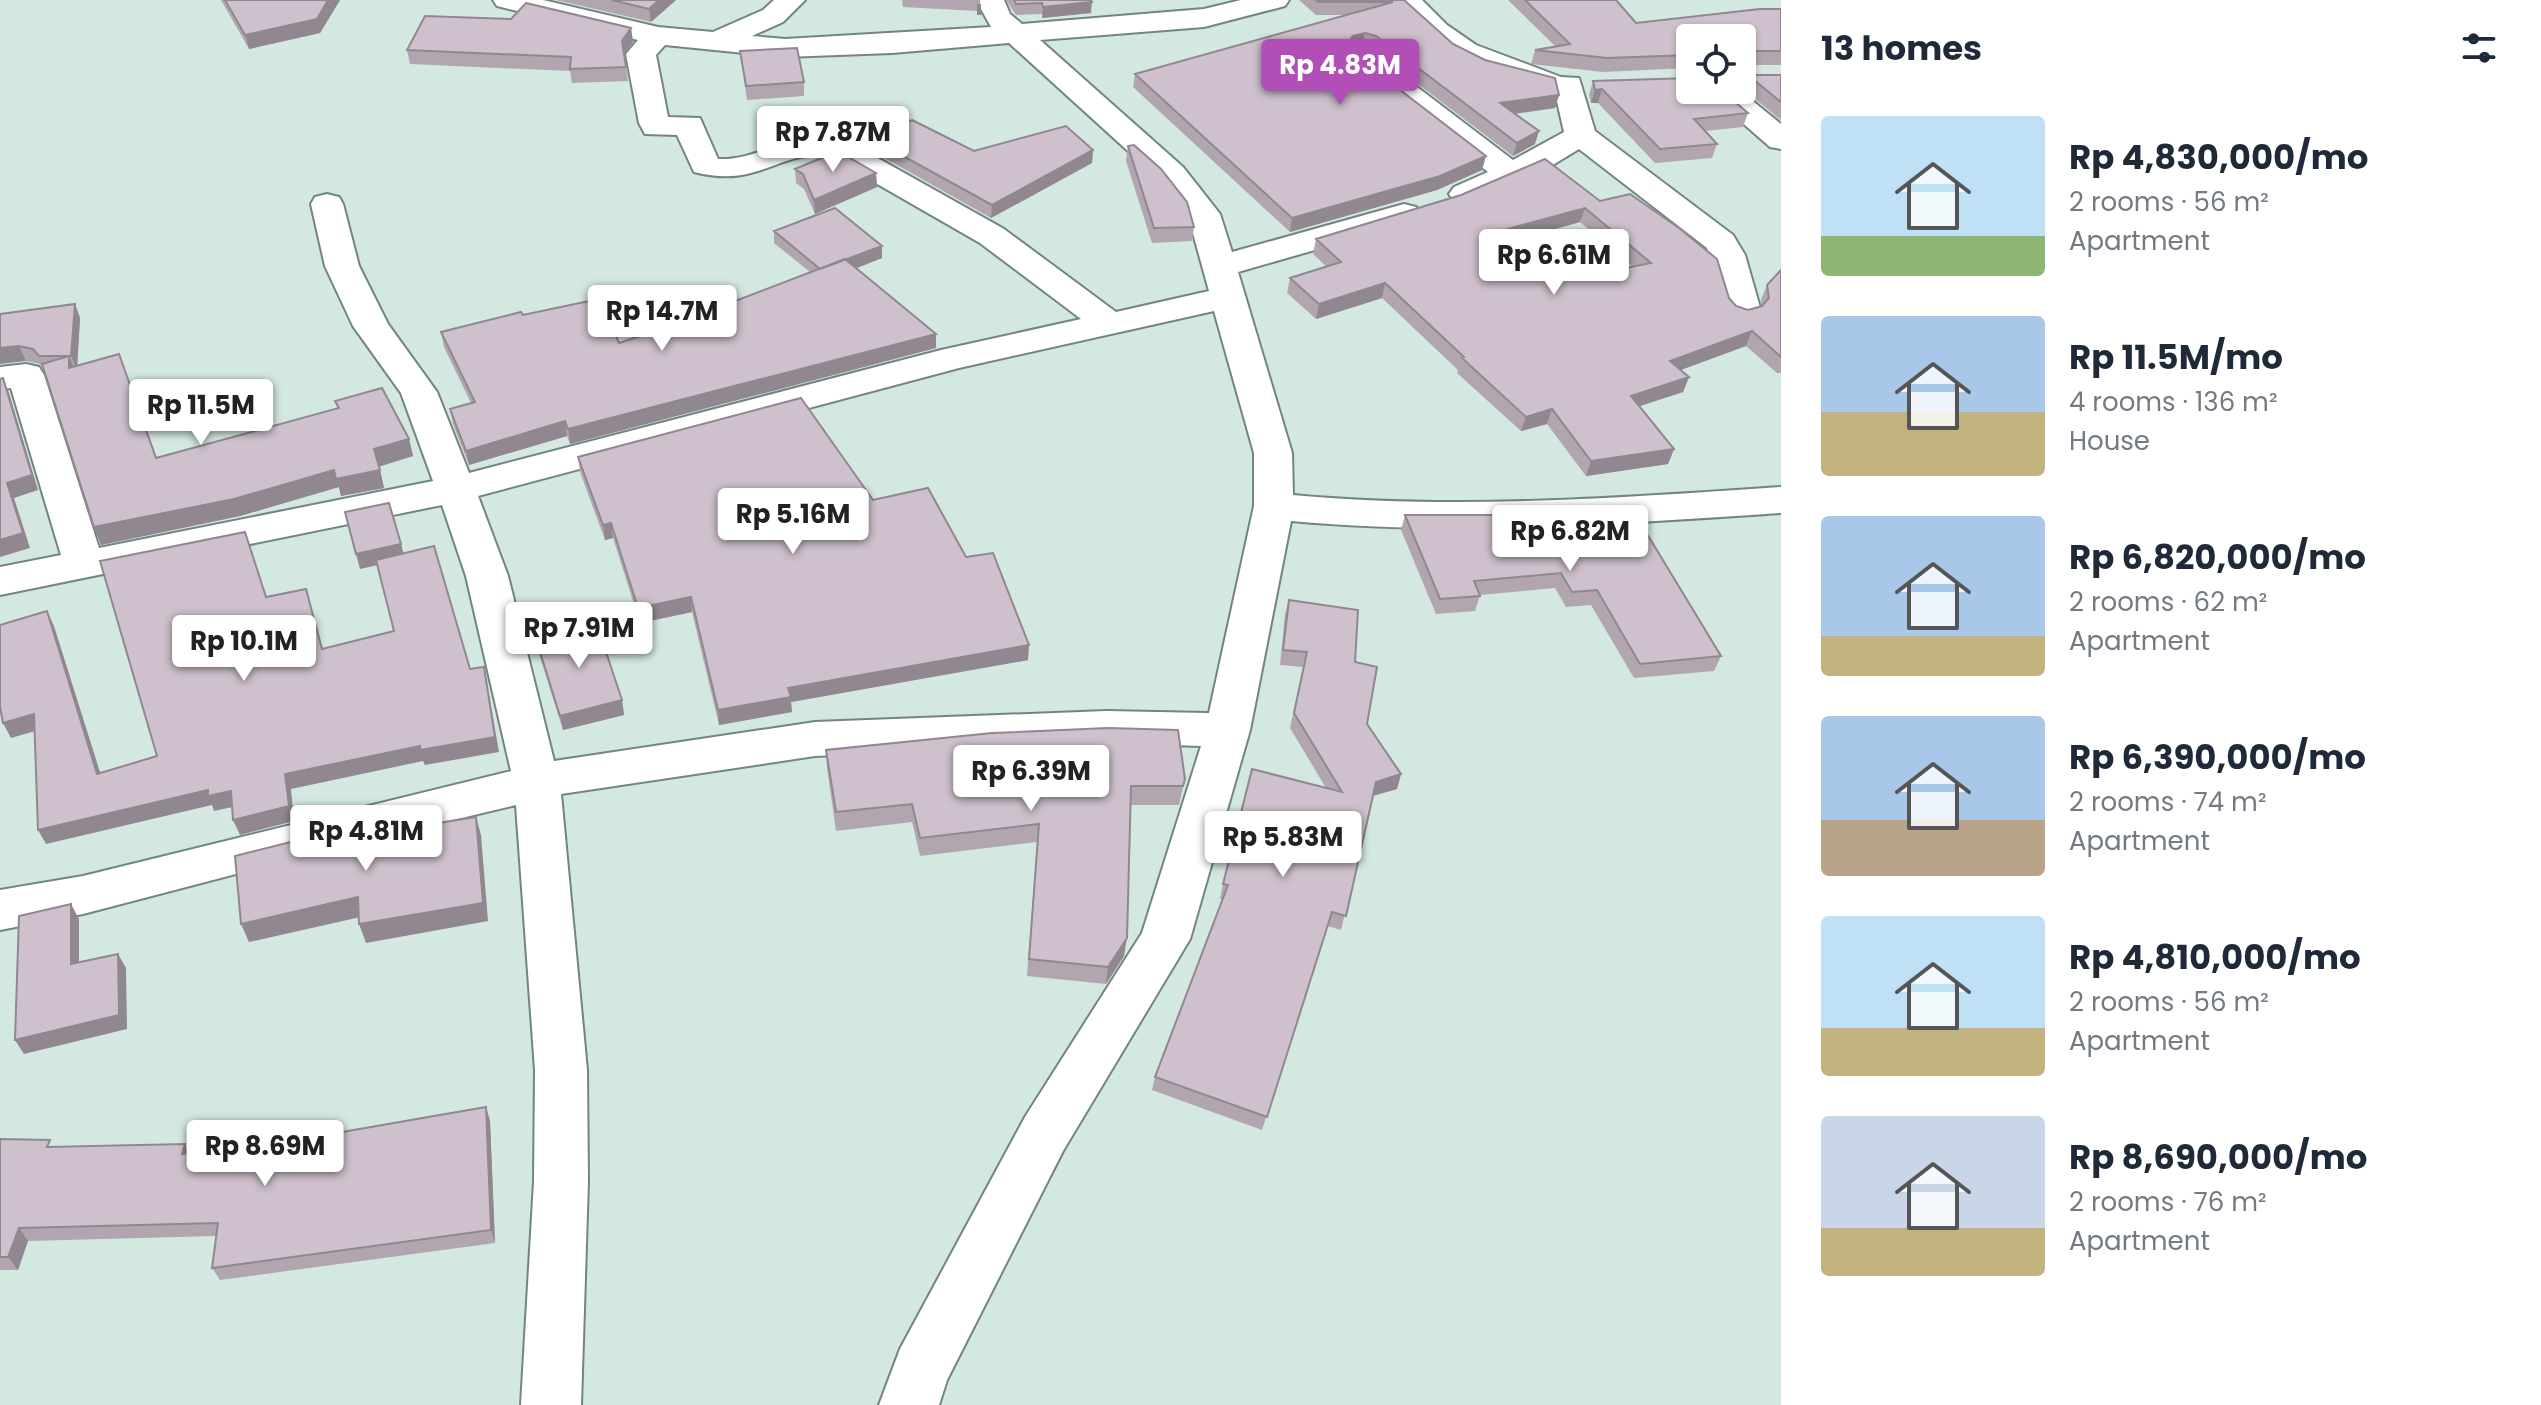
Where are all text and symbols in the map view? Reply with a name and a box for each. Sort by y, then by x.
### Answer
map controls [1676,24,1756,104]
button: locate [1676,24,1756,104]
text: 13 homes [1821,24,1982,72]
icon: filters [2457,26,2501,70]
pin: Rp 4.83M [1257,39,1423,107]
text: Rp 4.83M [1279,47,1401,83]
pin: Rp 7.87M [750,106,916,174]
text: Rp 7.87M [775,114,891,150]
text: Rp 4,830,000/mo [2069,133,2368,181]
icon: home [1885,148,1981,244]
text: 2 rooms · 56 m² [2069,184,2269,220]
text: Apartment [2069,223,2210,259]
pin: Rp 6.61M [1471,229,1637,297]
text: Rp 6.61M [1497,237,1611,273]
pin: Rp 14.7M [579,285,745,353]
text: Rp 14.7M [606,293,718,329]
text: Rp 11.5M/mo [2069,333,2283,381]
icon: home [1885,348,1981,444]
pin: Rp 11.5M [118,379,284,447]
text: 4 rooms · 136 m² [2069,384,2277,420]
text: Rp 11.5M [147,387,255,423]
text: House [2069,423,2150,459]
pin: Rp 5.16M [710,488,876,556]
text: Rp 5.16M [736,496,850,532]
pin: Rp 6.82M [1487,505,1653,573]
text: Rp 6.82M [1510,513,1630,549]
text: Rp 6,820,000/mo [2069,533,2366,581]
icon: home [1885,548,1981,644]
text: 2 rooms · 62 m² [2069,584,2267,620]
pin: Rp 7.91M [496,602,662,670]
text: Rp 7.91M [524,610,635,646]
pin: Rp 10.1M [161,615,327,683]
text: Rp 10.1M [190,623,298,659]
text: Apartment [2069,623,2210,659]
text: Rp 6,390,000/mo [2069,733,2366,781]
pin: Rp 6.39M [948,745,1114,813]
icon: home [1885,748,1981,844]
text: Rp 6.39M [971,753,1091,789]
text: 2 rooms · 74 m² [2069,784,2266,820]
pin: Rp 4.81M [283,805,449,873]
pin: Rp 5.83M [1200,811,1366,879]
text: Rp 4.81M [308,813,424,849]
text: Rp 5.83M [1223,819,1343,855]
text: Apartment [2069,823,2210,859]
text: Rp 4,810,000/mo [2069,933,2361,981]
icon: home [1885,948,1981,1044]
text: 2 rooms · 56 m² [2069,984,2269,1020]
text: Apartment [2069,1023,2210,1059]
pin: Rp 8.69M [182,1120,348,1188]
text: Rp 8.69M [205,1128,325,1164]
text: Rp 8,690,000/mo [2069,1133,2367,1181]
icon: home [1885,1148,1981,1244]
text: 2 rooms · 76 m² [2069,1184,2267,1220]
text: Apartment [2069,1223,2210,1259]

